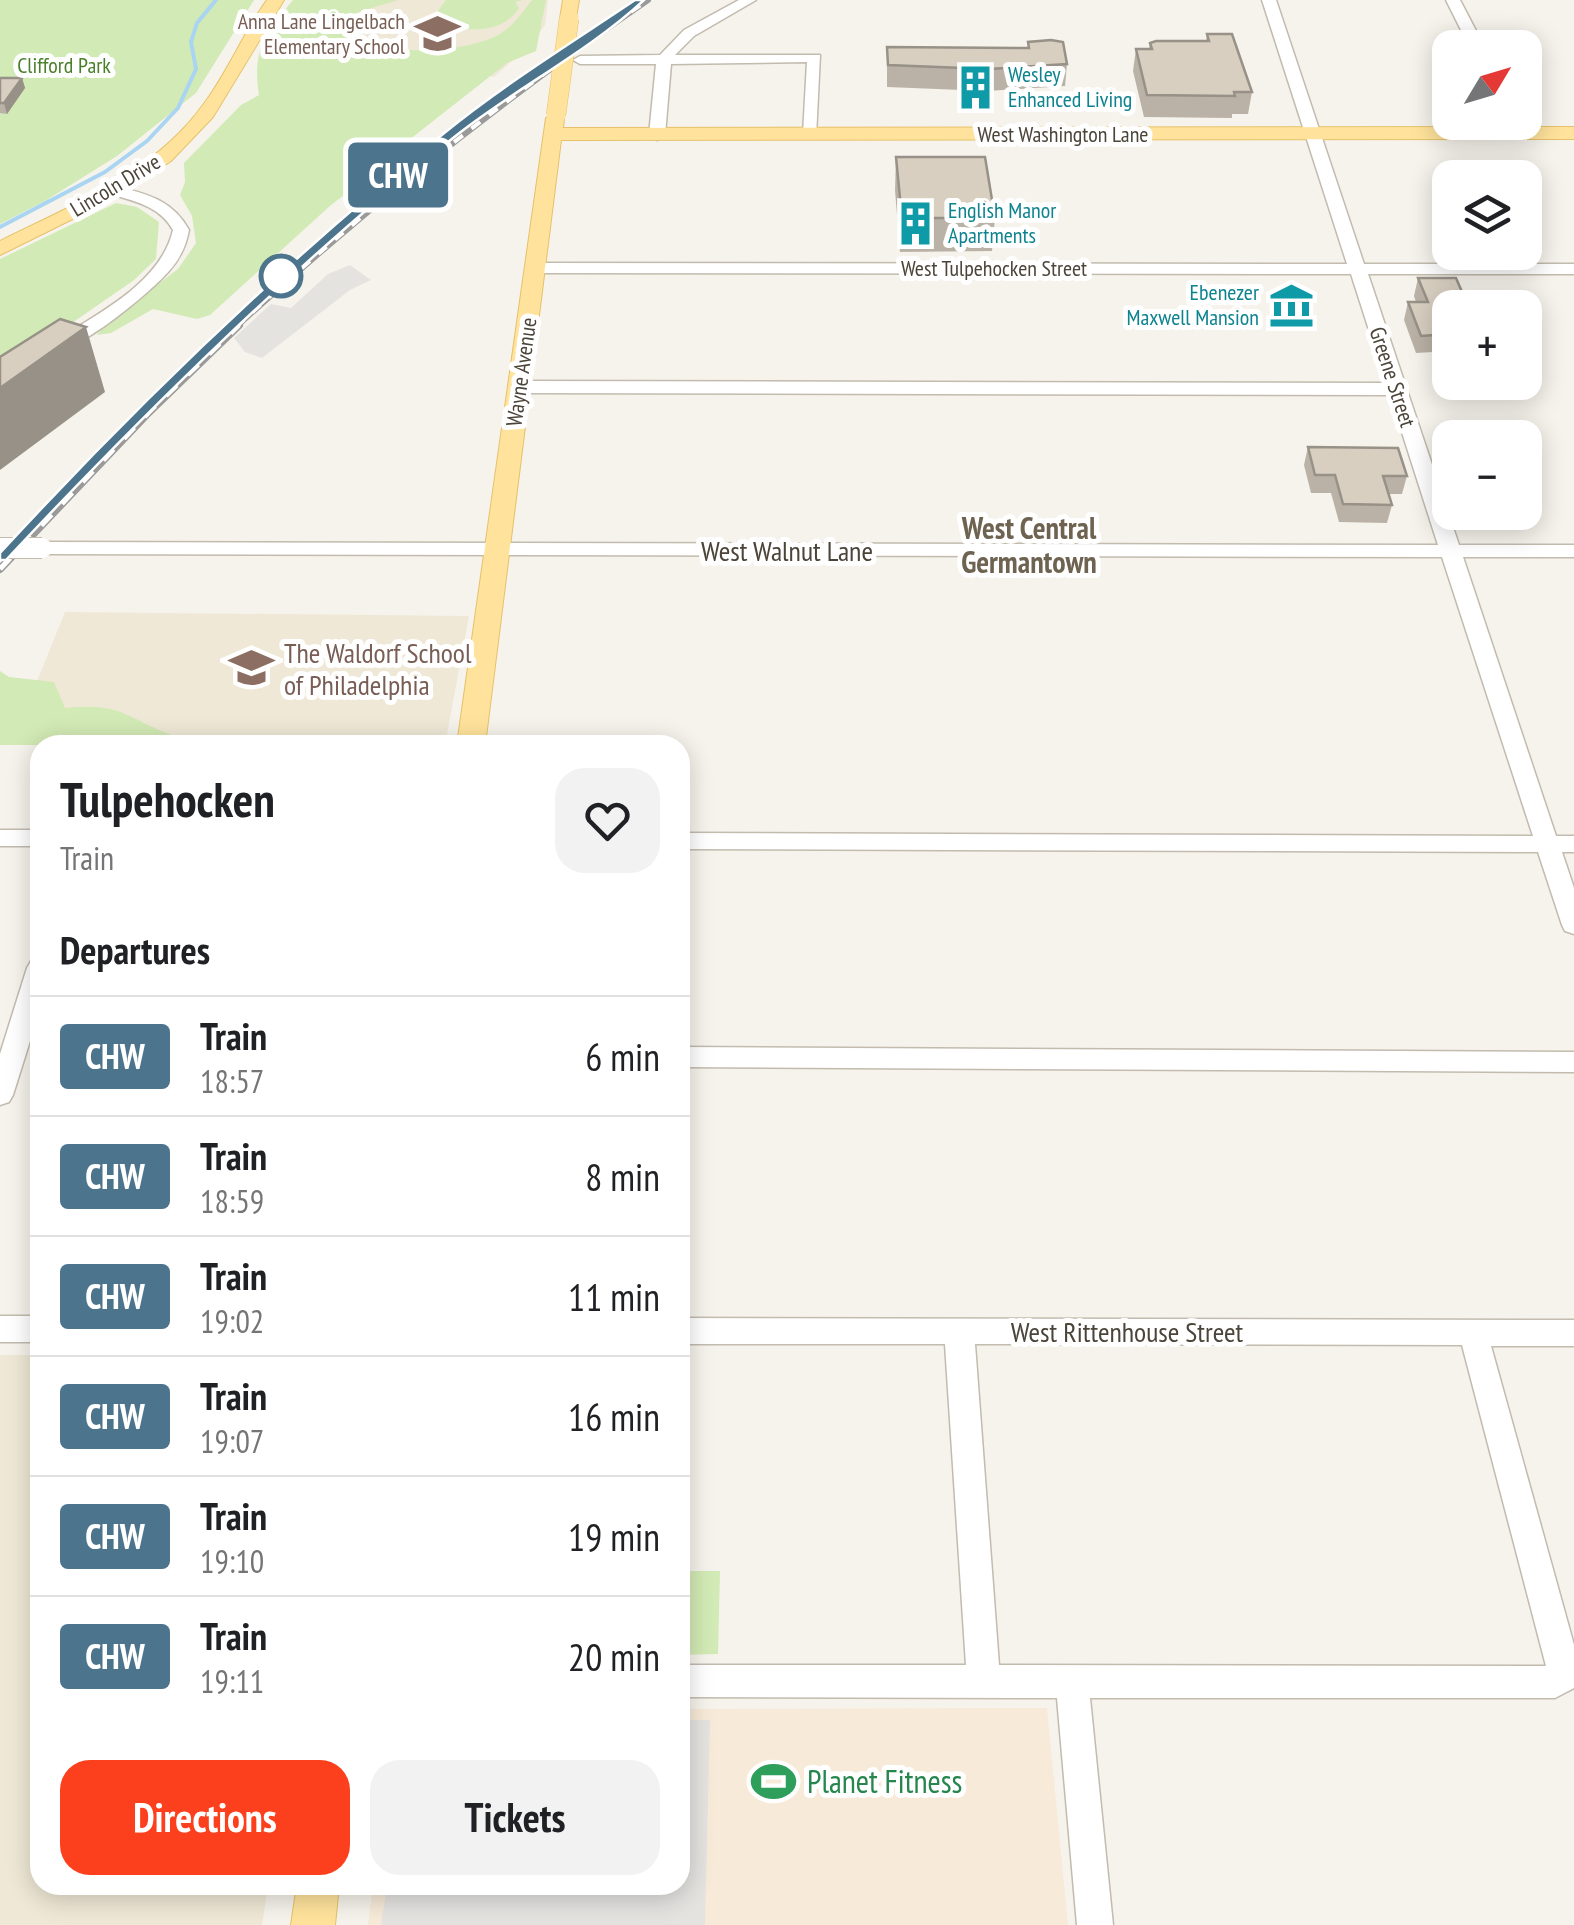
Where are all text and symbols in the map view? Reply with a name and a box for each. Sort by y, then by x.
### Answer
place label: Anna Lane Lingelbach Elementary School [238,7,406,60]
school or university icon: Anna Lane Lingelbach Elementary School [414,10,462,58]
north arrow [1432,30,1542,140]
map controls [1432,30,1542,530]
park label: Clifford Park [17,51,111,79]
place label: Wesley Enhanced Living [1008,60,1132,113]
building icon: Wesley Enhanced Living [951,63,999,111]
street label: West Washington Lane [978,120,1148,148]
line badge: CHW [340,142,456,208]
street label: Lincoln Drive [65,147,165,223]
text: CHW [368,152,428,198]
button: layers [1432,160,1542,270]
place label: English Manor Apartments [948,196,1056,249]
building icon: English Manor Apartments [891,199,939,247]
street label: West Tulpehocken Street [901,254,1087,282]
unlabelled marker [260,255,302,297]
place label: Ebenezer Maxwell Mansion [1126,278,1259,331]
museum icon: Ebenezer Maxwell Mansion [1268,281,1316,329]
button: + [1432,290,1542,400]
street label: Wayne Avenue [500,316,542,428]
street label: Greene Street [1364,323,1422,431]
button: − [1432,420,1542,530]
district label: West Central Germantown [961,508,1097,581]
street label: West Walnut Lane [701,532,873,569]
place label: The Waldorf School of Philadelphia [284,634,472,703]
school or university icon: The Waldorf School of Philadelphia [227,644,275,692]
text: Tulpehocken [60,768,275,830]
button: heart [555,768,660,873]
text: Train [60,837,114,879]
text: Departures [60,925,210,974]
text: Train [200,1011,267,1060]
text: 6 min [585,1032,660,1081]
text: CHW [85,1033,145,1079]
text: 18:57 [200,1060,264,1102]
text: Train [200,1131,267,1180]
text: 8 min [585,1152,660,1201]
text: CHW [85,1153,145,1199]
text: 18:59 [200,1180,264,1222]
text: Train [200,1251,267,1300]
text: 11 min [568,1272,660,1321]
text: CHW [85,1273,145,1319]
text: 19:02 [200,1300,264,1342]
street label: West Rittenhouse Street [1011,1313,1244,1350]
text: Train [200,1371,267,1420]
text: 16 min [568,1392,660,1441]
text: CHW [85,1393,145,1439]
text: 19:07 [200,1420,264,1462]
text: Train [200,1491,267,1540]
text: 19 min [568,1512,660,1561]
text: CHW [85,1513,145,1559]
text: 19:10 [200,1540,264,1582]
text: Train [200,1611,267,1660]
text: 20 min [568,1632,660,1681]
text: CHW [85,1633,145,1679]
text: 19:11 [200,1660,264,1702]
sports icon: Planet Fitness [750,1757,798,1805]
button: Directions [60,1760,350,1875]
button: Tickets [370,1760,660,1875]
place label: Planet Fitness [807,1760,962,1802]

